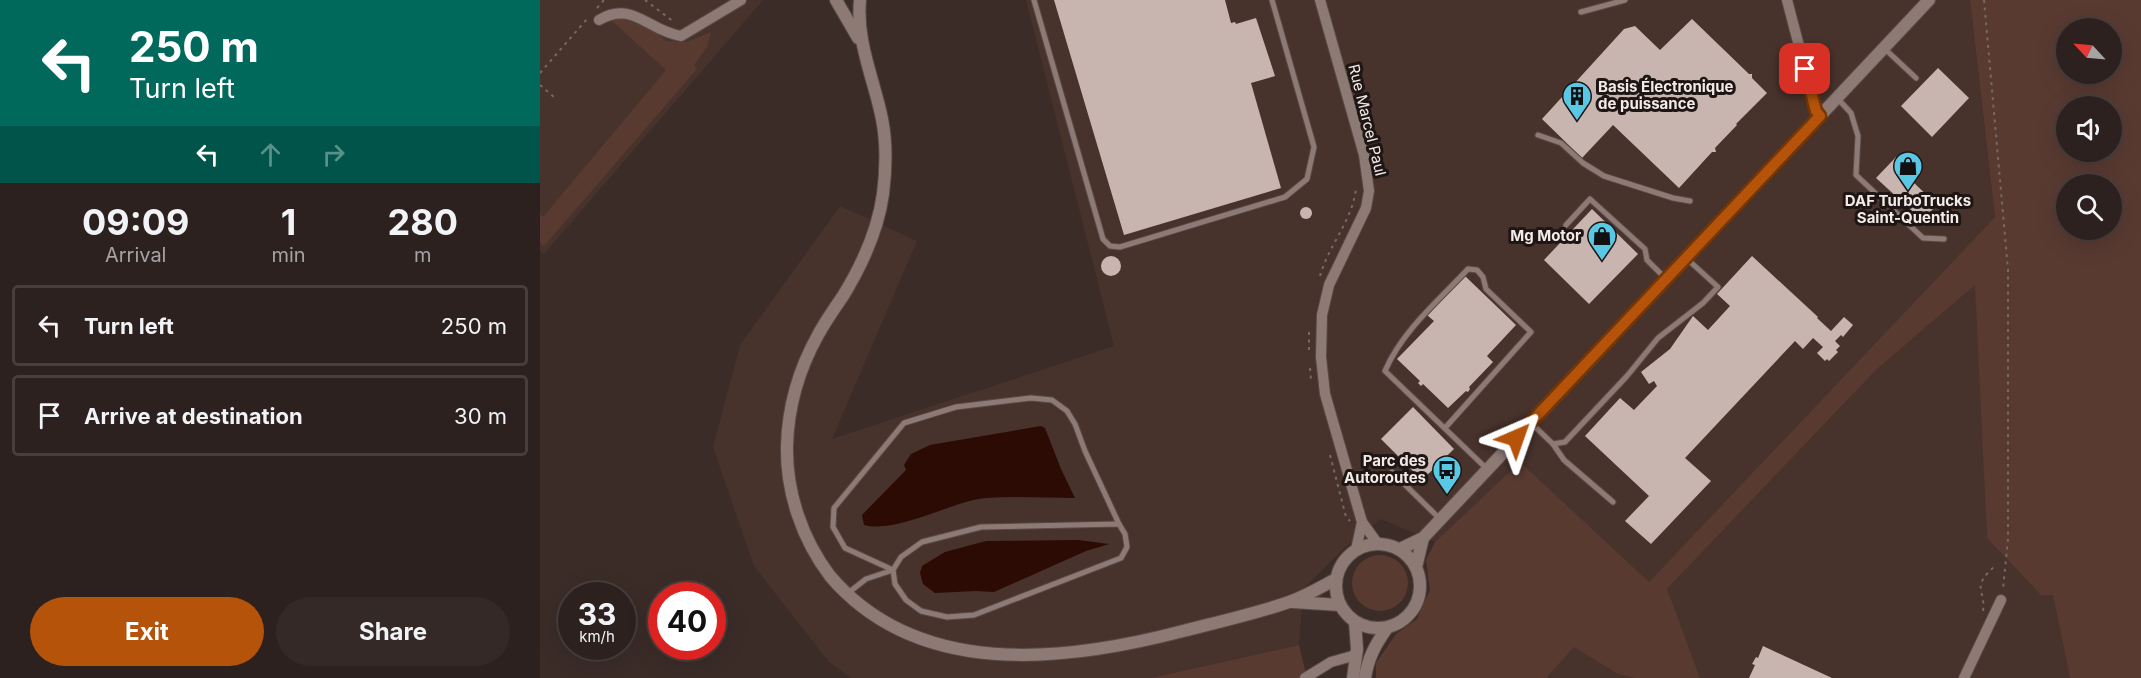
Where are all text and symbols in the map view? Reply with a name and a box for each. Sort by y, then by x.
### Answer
north arrow [2056,18,2122,84]
map controls [2056,18,2122,240]
text: 250 m [129,21,259,72]
icon: left [30,24,108,102]
pin [1779,43,1830,94]
icon: arrive [1788,52,1821,85]
street label: Rue Marcel Paul [1344,62,1391,178]
text: Turn left [129,72,235,105]
place label: Basis Électronique de puissance [1598,77,1734,113]
building icon: Basis Électronique de puissance [1561,80,1593,122]
button: sound [2056,96,2122,162]
icon: left [191,138,224,171]
icon: ahead [254,138,287,171]
icon: right [317,138,350,171]
shop icon: DAF TurboTrucks Saint-Quentin [1892,150,1924,192]
button: search [2056,174,2122,240]
place label: DAF TurboTrucks Saint-Quentin [1845,191,1971,227]
text: 09:09 [82,200,189,244]
text: 1 [281,200,296,244]
text: 280 [388,200,458,244]
shop icon: Mg Motor [1586,220,1618,262]
place label: Mg Motor [1510,226,1581,245]
text: Arrival [105,243,166,267]
text: min [271,243,306,267]
text: m [414,243,432,267]
icon: left [33,309,66,342]
text: Turn left [84,313,174,339]
text: 250 m [441,313,507,339]
icon: arrive [33,399,66,432]
text: Arrive at destination [84,403,303,429]
text: 30 m [454,403,507,429]
position arrow [1484,406,1548,470]
place label: Parc des Autoroutes [1344,451,1426,487]
bus stop icon: Parc des Autoroutes [1431,454,1463,496]
speed limit sign: 40 [648,582,726,660]
text: 33 [578,596,616,632]
button: Exit [30,597,264,666]
button: Share [276,597,510,666]
text: km/h [579,627,615,646]

